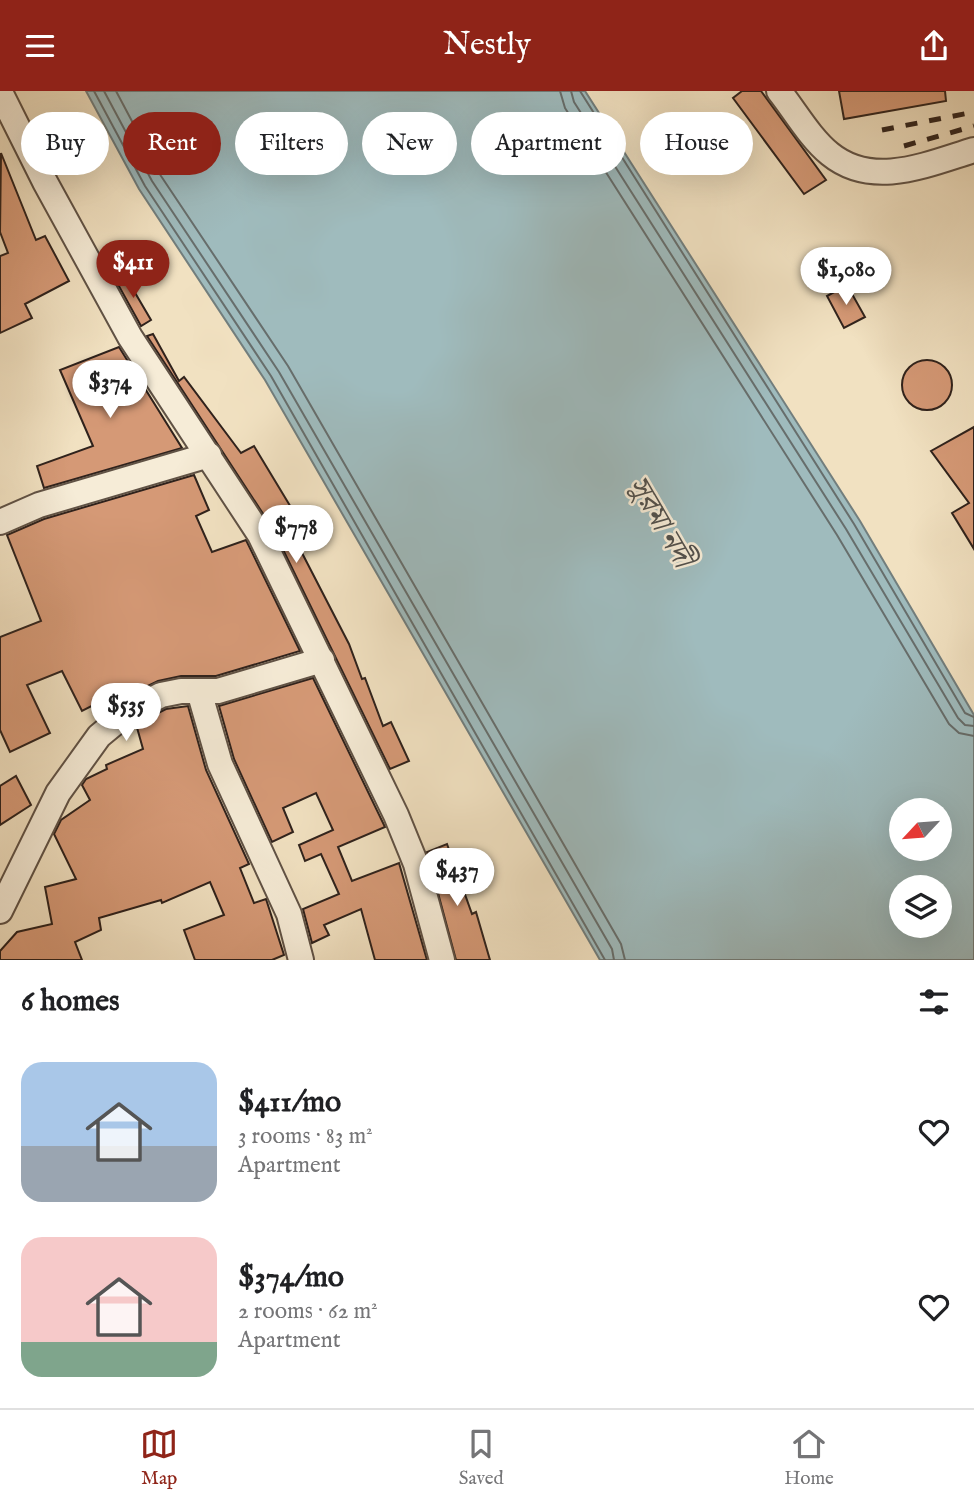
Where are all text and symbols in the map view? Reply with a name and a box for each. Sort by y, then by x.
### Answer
text: Nestly [443,25,531,66]
icon: menu [21,27,59,65]
icon: share [915,27,953,65]
chip: Buy [21,112,109,175]
chip: Rent [123,112,221,175]
chip: Filters [235,112,348,175]
chip: New [362,112,457,175]
chip: Apartment [471,112,626,175]
chip: House [640,112,753,175]
pin: $411 [92,241,174,300]
pin: $1,080 [789,247,903,307]
text: $411 [112,248,154,277]
text: $1,080 [816,255,876,284]
pin: $374 [69,361,151,420]
text: $374 [88,368,132,397]
water label: সুরমা নদী [618,469,703,577]
pin: $778 [255,505,337,565]
text: $778 [274,513,318,542]
pin: $535 [85,683,167,743]
text: $535 [107,691,145,720]
north arrow [889,798,952,861]
map controls [889,798,952,938]
pin: $437 [416,849,498,908]
text: $437 [435,856,479,885]
button: layers [889,875,952,938]
text: 6 homes [21,983,120,1021]
icon: filters [915,983,953,1021]
text: $411/mo [238,1084,341,1122]
icon: home [77,1090,161,1174]
icon: heart [915,1113,953,1151]
text: 3 rooms · 83 m² [238,1122,373,1151]
text: Apartment [238,1151,341,1180]
text: $374/mo [238,1259,344,1297]
icon: home [77,1265,161,1349]
icon: heart [915,1288,953,1326]
text: 2 rooms · 62 m² [238,1297,378,1326]
text: Apartment [238,1326,341,1355]
tab: Map [140,1425,178,1491]
tab: Saved [459,1425,504,1491]
tab: Home [784,1425,834,1491]

